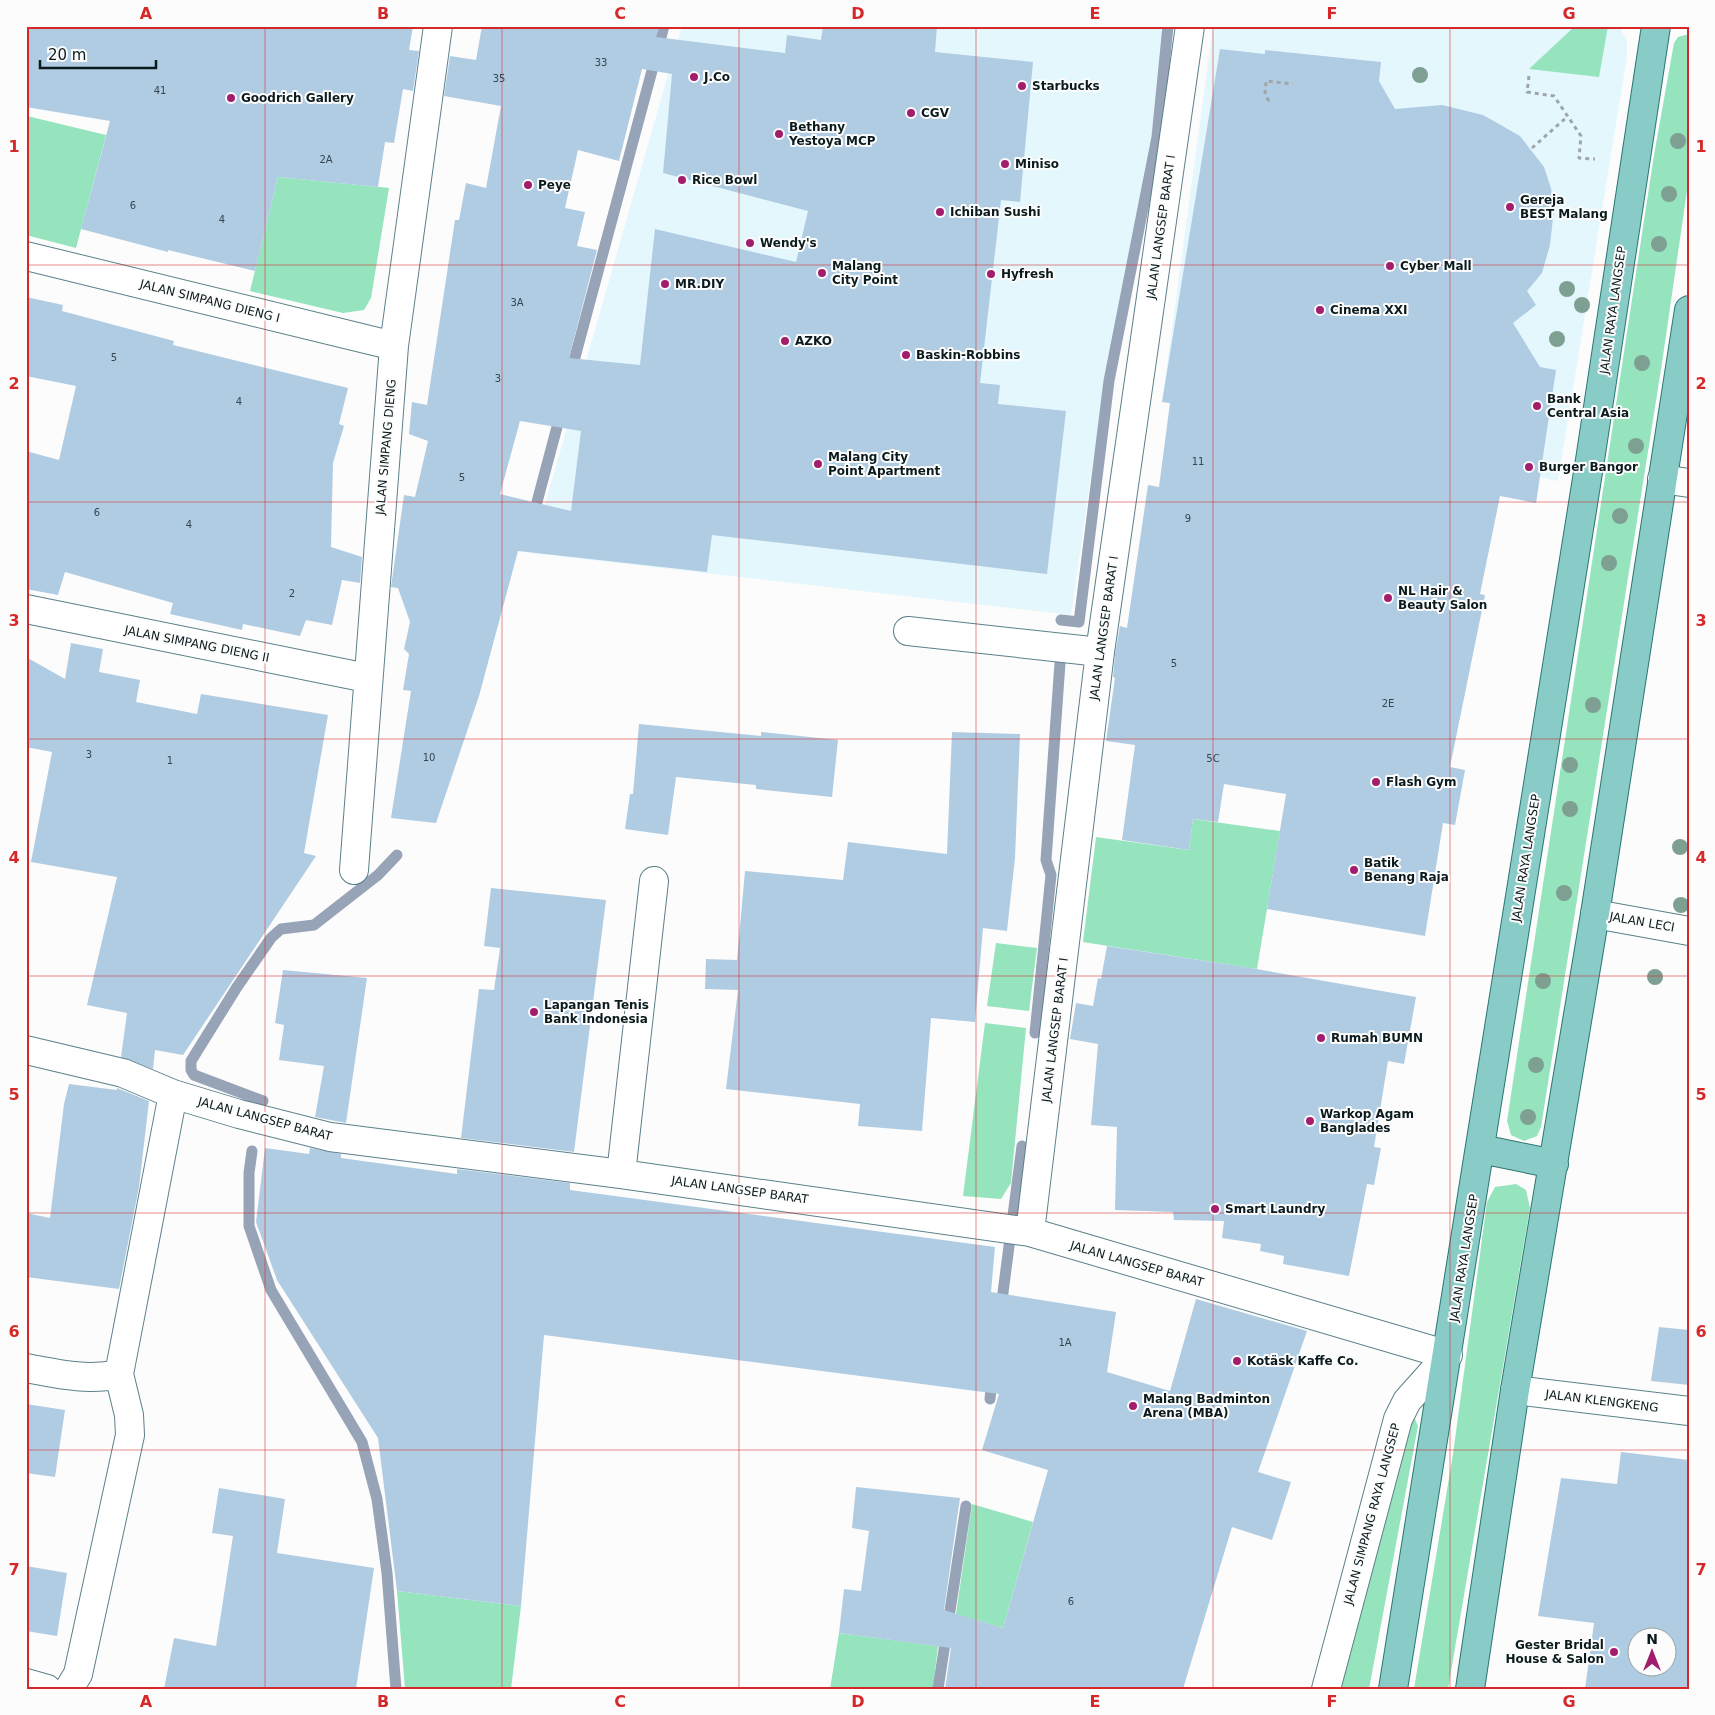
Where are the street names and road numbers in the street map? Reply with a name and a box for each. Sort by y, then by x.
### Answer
street label: JALAN LANGSEP BARAT I [1144,154,1178,301]
street label: JALAN RAYA LANGSEP [1597,245,1629,376]
street label: JALAN SIMPANG DIENG I [138,277,281,325]
street label: JALAN SIMPANG DIENG [373,378,399,517]
street label: JALAN LANGSEP BARAT I [1087,555,1121,702]
street label: JALAN SIMPANG DIENG II [122,623,271,665]
street label: JALAN RAYA LANGSEP [1509,793,1543,924]
street label: JALAN LECI [1607,909,1676,935]
street label: JALAN LANGSEP BARAT I [1039,957,1071,1104]
street label: JALAN LANGSEP BARAT [196,1094,334,1144]
street label: JALAN LANGSEP BARAT [670,1173,810,1207]
street label: JALAN RAYA LANGSEP [1447,1193,1481,1324]
street label: JALAN LANGSEP BARAT [1068,1238,1206,1290]
street label: JALAN KLENGKENG [1544,1387,1659,1415]
street label: JALAN SIMPANG RAYA LANGSEP [1341,1422,1403,1607]

